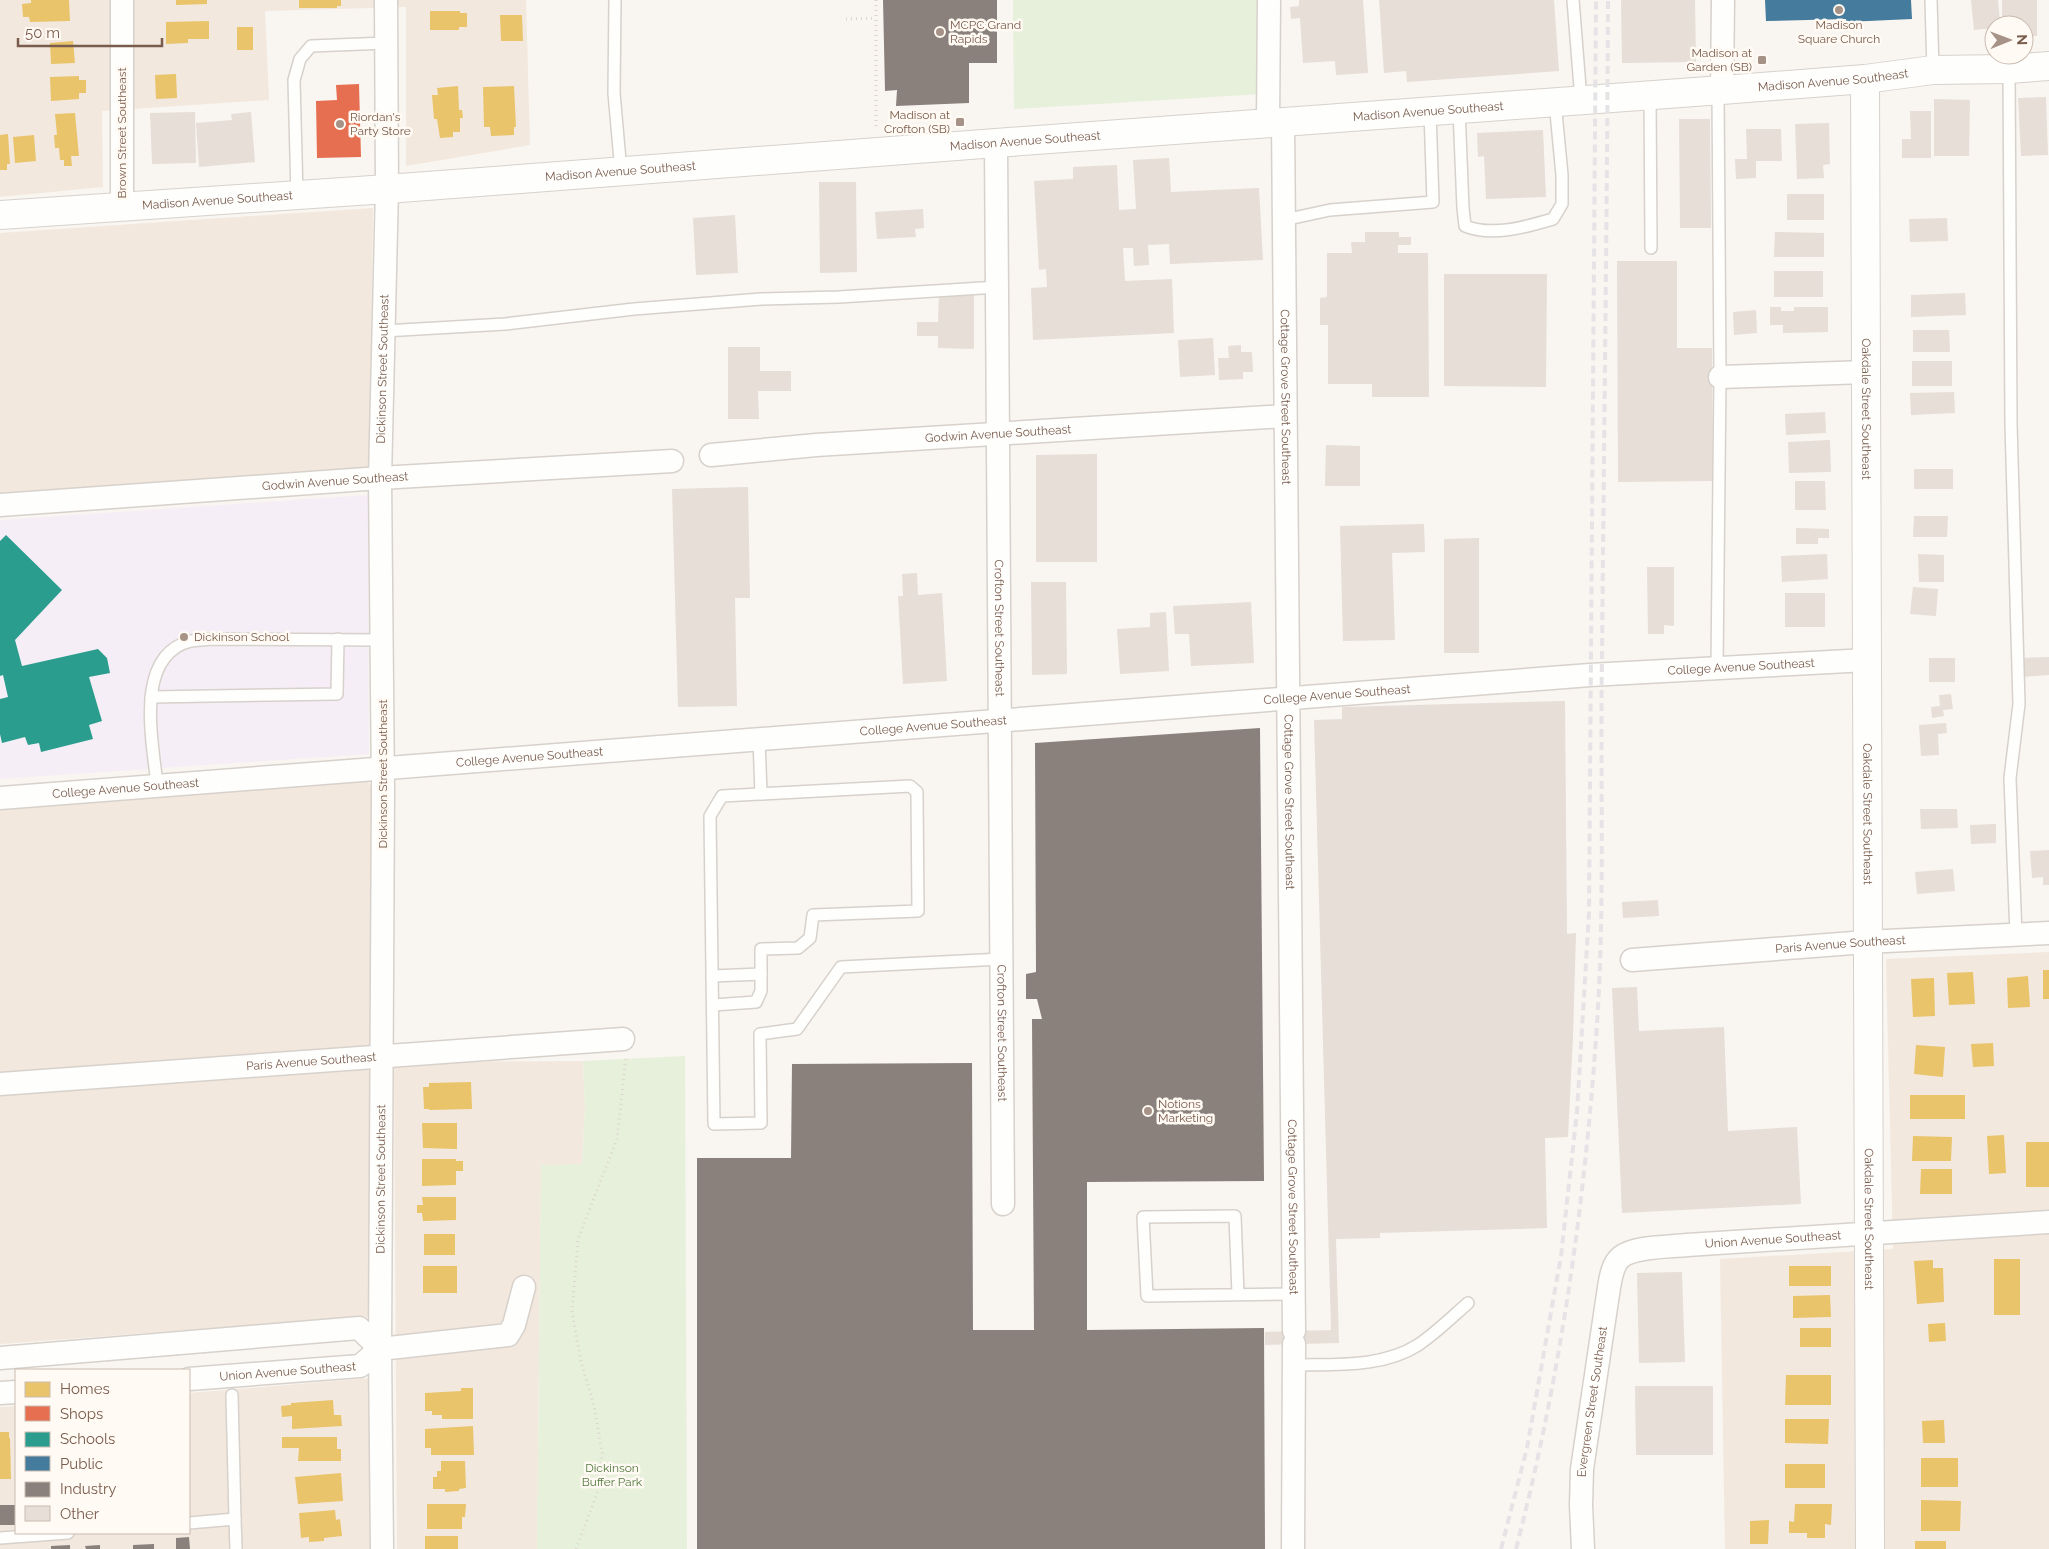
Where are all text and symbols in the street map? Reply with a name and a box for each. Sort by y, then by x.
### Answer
marker: Madison Square Church [1833,4,1845,16]
scale bar [18,15,161,47]
north arrow [1984,15,2034,65]
place label: MCPC Grand Rapids [950,18,1021,46]
place label: Madison Square Church [1798,18,1880,46]
text: 50 m [25,24,60,42]
marker: MCPC Grand Rapids [934,26,946,38]
text: N [2014,34,2030,45]
place label: Madison at Garden (SB) [1687,46,1752,74]
marker: Madison at Garden (SB) [1756,54,1768,66]
street label: Madison Avenue Southeast [1757,66,1909,94]
street label: Brown Street Southeast [115,67,129,199]
street label: Madison Avenue Southeast [1352,99,1504,124]
place label: Madison at Crofton (SB) [884,108,950,136]
place label: Riordan's Party Store [350,110,411,138]
marker: Madison at Crofton (SB) [954,116,966,128]
marker: Riordan's Party Store [334,118,346,130]
street label: Madison Avenue Southeast [950,128,1101,153]
street label: Madison Avenue Southeast [545,159,696,184]
street label: Madison Avenue Southeast [142,188,293,212]
street label: Dickinson Street Southeast [374,294,391,444]
street label: Cottage Grove Street Southeast [1278,309,1293,485]
street label: Oakdale Street Southeast [1859,338,1873,480]
street label: Godwin Avenue Southeast [925,422,1072,445]
street label: Godwin Avenue Southeast [262,469,409,493]
street label: Crofton Street Southeast [992,560,1007,696]
place label: Dickinson School [194,630,290,644]
marker: Dickinson School [178,631,190,643]
street label: College Avenue Southeast [1667,656,1815,678]
street label: College Avenue Southeast [1263,682,1411,707]
street label: Dickinson Street Southeast [376,699,390,849]
street label: College Avenue Southeast [859,713,1007,738]
street label: Cottage Grove Street Southeast [1281,714,1297,890]
street label: Oakdale Street Southeast [1860,743,1875,885]
street label: College Avenue Southeast [455,744,603,770]
street label: College Avenue Southeast [52,776,200,801]
street label: Paris Avenue Southeast [1775,933,1906,956]
street label: Crofton Street Southeast [994,965,1009,1101]
street label: Paris Avenue Southeast [246,1050,377,1073]
place label: Notions Marketing [1158,1097,1213,1125]
street label: Dickinson Street Southeast [374,1104,388,1254]
marker: Notions Marketing [1142,1105,1154,1117]
street label: Cottage Grove Street Southeast [1285,1119,1301,1295]
street label: Oakdale Street Southeast [1862,1148,1876,1290]
street label: Union Avenue Southeast [1704,1228,1842,1251]
street label: Evergreen Street Southeast [1575,1325,1610,1477]
street label: Union Avenue Southeast [219,1359,356,1384]
legend [15,1369,190,1534]
text: Homes [60,1380,110,1398]
text: Shops [60,1405,103,1423]
text: Schools [60,1430,115,1448]
text: Public [60,1455,103,1473]
park label: Dickinson Buffer Park [582,1461,643,1489]
text: Industry [60,1480,116,1498]
text: Other [60,1505,100,1523]

